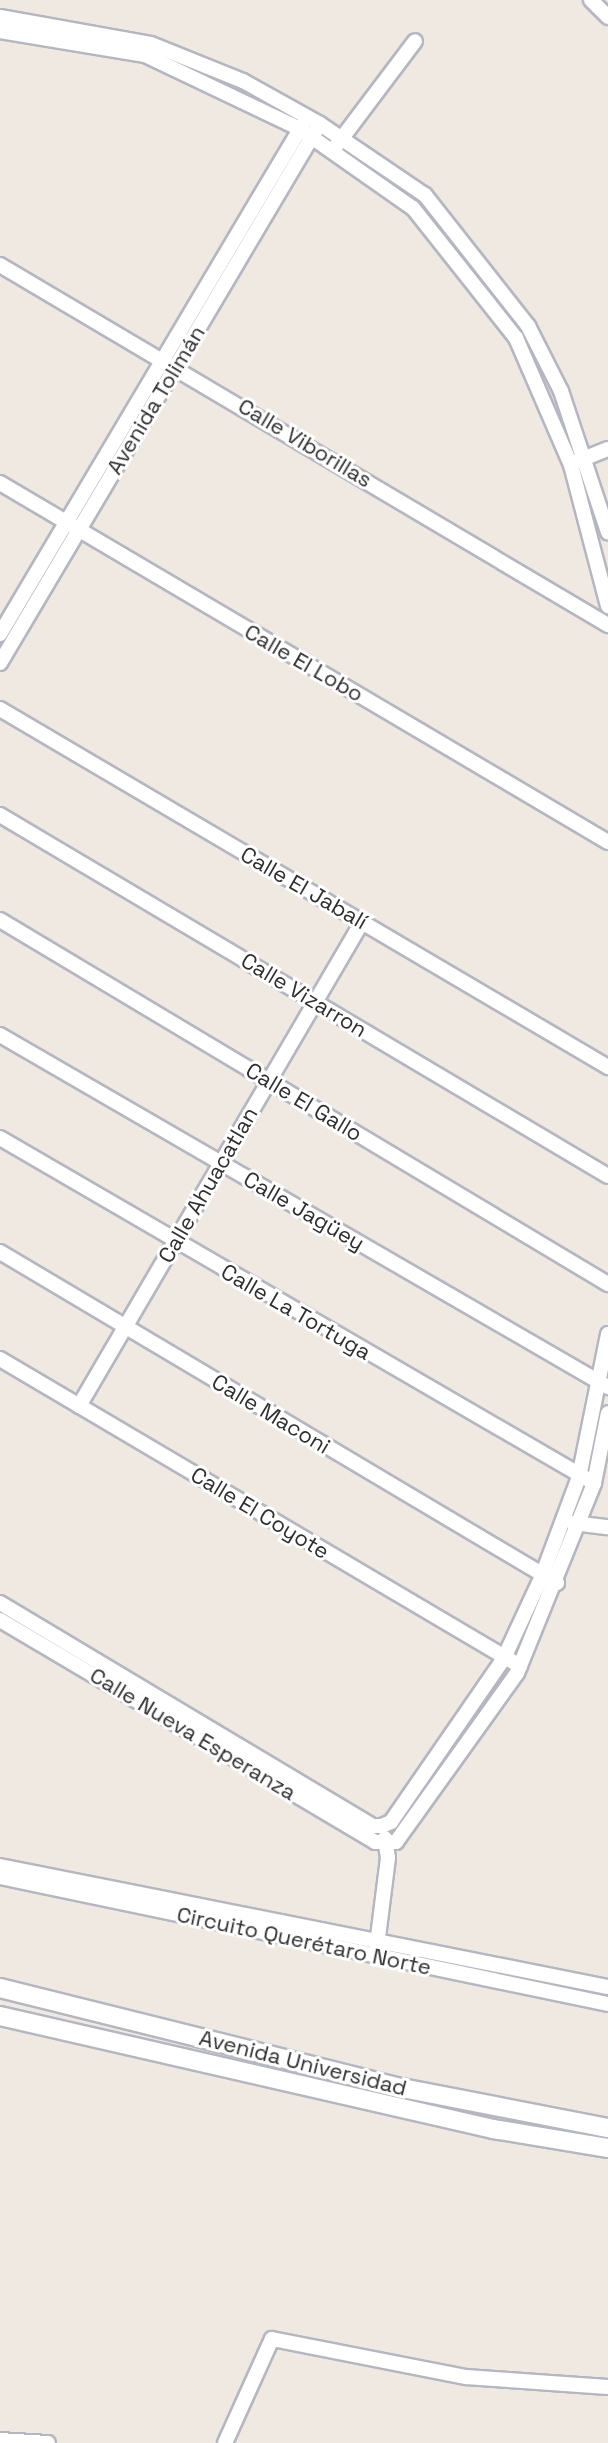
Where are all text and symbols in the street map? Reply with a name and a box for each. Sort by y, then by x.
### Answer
street label: Avenida Tolimán [101,321,211,479]
street label: Calle Viborillas [233,393,377,493]
street label: Calle El Lobo [240,618,368,708]
street label: Calle El Jabalí [236,841,372,935]
street label: Calle Vizarron [236,947,372,1043]
street label: Calle El Gallo [241,1057,367,1147]
street label: Calle Ahuacatlan [153,1102,263,1268]
street label: Calle Jagüey [239,1166,369,1256]
street label: Calle La Tortuga [216,1258,376,1366]
street label: Calle Maconi [207,1368,335,1460]
street label: Calle El Coyote [186,1461,334,1565]
street label: Calle Nueva Esperanza [85,1662,301,1806]
street label: Circuito Querétaro Norte [174,1901,434,1981]
street label: Avenida Universidad [196,2024,410,2102]

